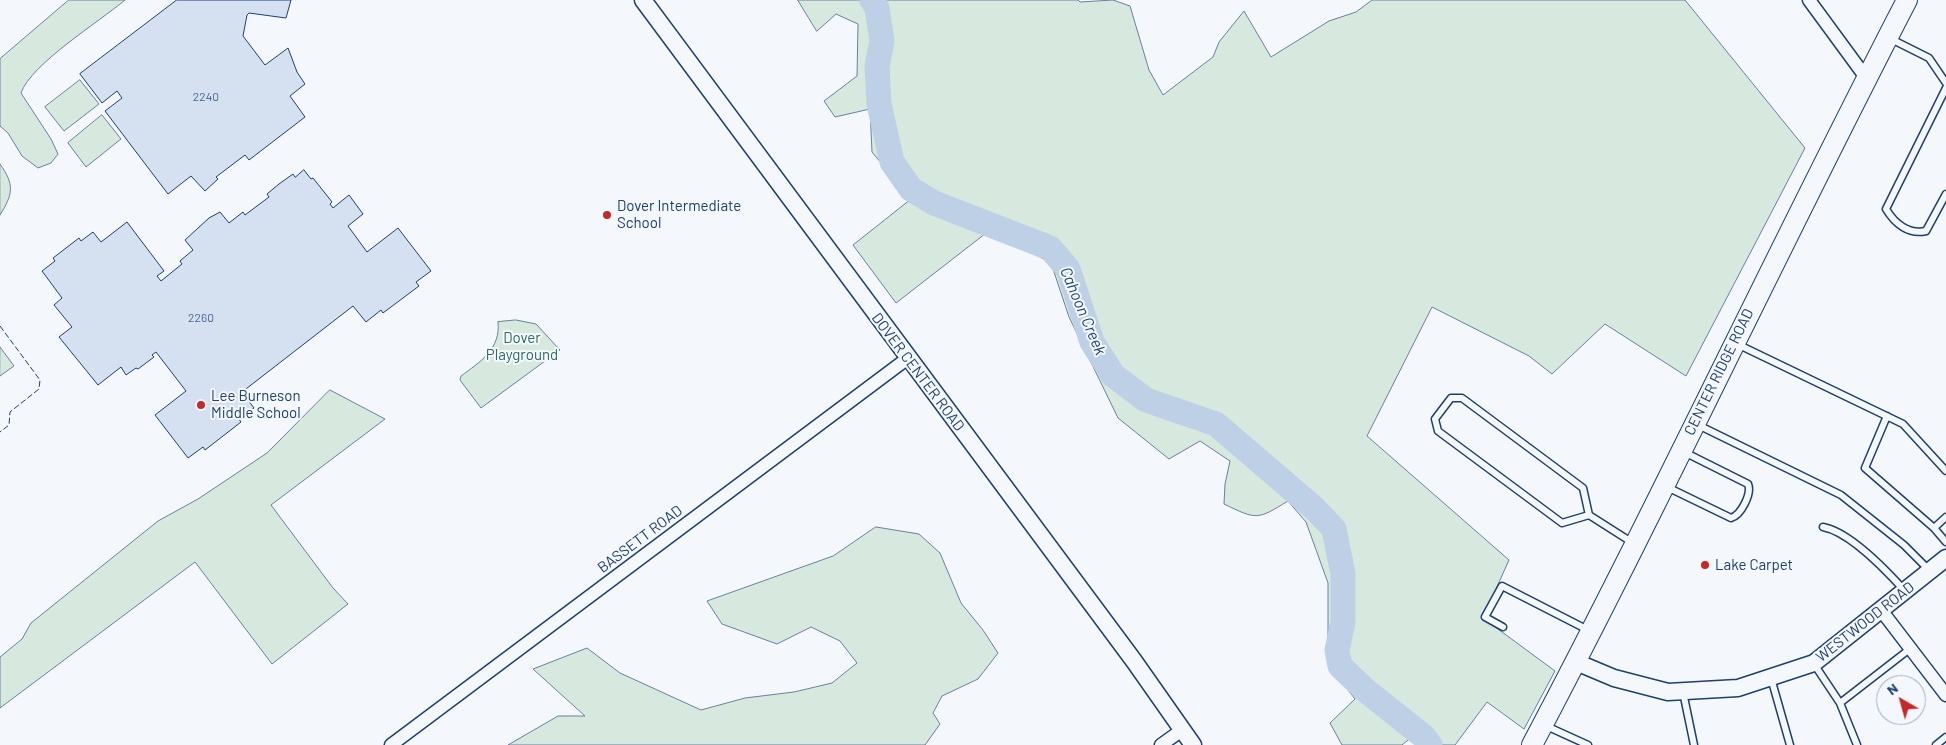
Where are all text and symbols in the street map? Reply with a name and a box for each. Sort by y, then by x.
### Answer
house number: 2240 [193,90,219,104]
place label: Dover Intermediate School [617,197,741,232]
marker: Dover Intermediate School [601,209,613,221]
water label: Cahoon Creek [1056,264,1110,358]
street label: CENTER RIDGE ROAD [1681,306,1757,438]
street label: DOVER CENTER ROAD [868,309,968,435]
house number: 2260 [188,311,214,325]
park label: Dover Playground [486,329,558,364]
place label: Lee Burneson Middle School [211,387,301,422]
marker: Lee Burneson Middle School [195,399,207,411]
street label: BASSETT ROAD [594,501,686,577]
place label: Lake Carpet [1715,556,1793,574]
marker: Lake Carpet [1699,559,1711,571]
street label: WESTWOOD ROAD [1812,578,1918,666]
north arrow [1876,675,1926,725]
text: N [1883,679,1901,698]

